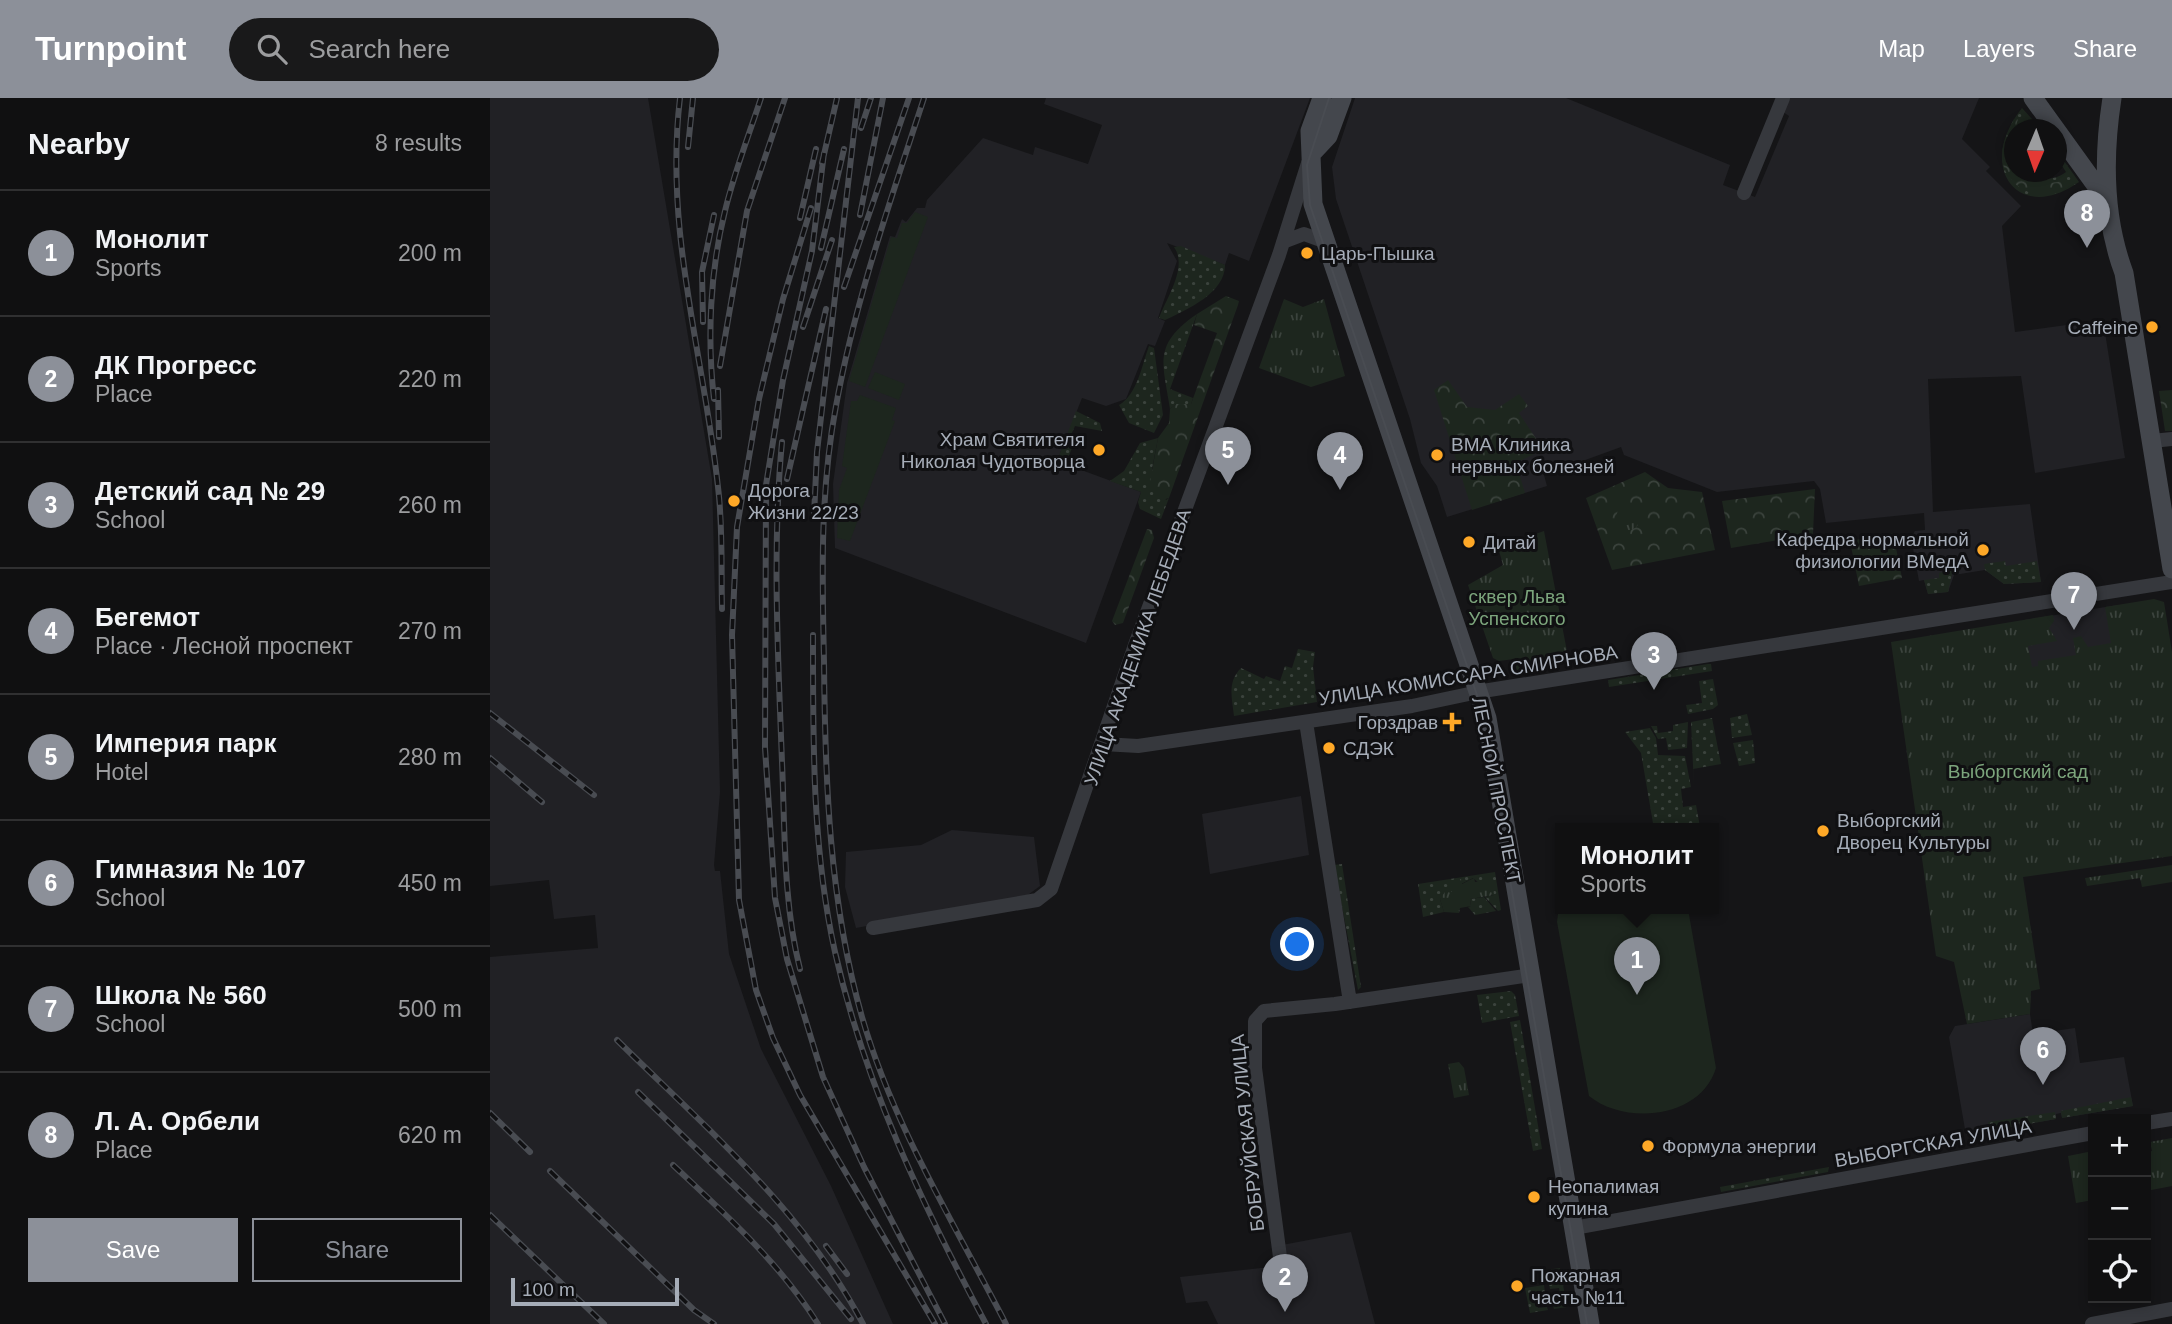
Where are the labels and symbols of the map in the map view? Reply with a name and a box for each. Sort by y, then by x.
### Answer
north arrow [2004,119,2067,182]
pin: 8 [2064,190,2110,248]
place label: Царь-Пышка [1321,243,1435,264]
marker: Царь-Пышка [1299,245,1315,261]
place label: Caffeine [2068,317,2138,338]
marker: Caffeine [2144,319,2160,335]
pin: 5 [1205,427,1251,485]
place label: Храм Святителя Николая Чудотворца [901,429,1085,472]
pin: 4 [1317,432,1363,490]
place label: ВМА Клиника нервных болезней [1451,434,1614,477]
marker: Храм Святителя Николая Чудотворца [1091,442,1107,458]
marker: ВМА Клиника нервных болезней [1429,447,1445,463]
place label: Дорога Жизни 22/23 [748,480,859,523]
marker: Дорога Жизни 22/23 [726,493,742,509]
street label: УЛИЦА АКАДЕМИКА ЛЕБЕДЕВА [1080,506,1195,788]
place label: Кафедра нормальной физиологии ВМедА [1776,529,1969,572]
place label: Дитай [1483,532,1536,553]
marker: Дитай [1461,534,1477,550]
marker: Кафедра нормальной физиологии ВМедА [1975,542,1991,558]
pin: 7 [2051,572,2097,630]
park label: сквер Льва Успенского [1468,586,1566,629]
pin: 3 [1631,632,1677,690]
street label: УЛИЦА КОМИССАРА СМИРНОВА [1317,641,1619,710]
street label: ЛЕСНОЙ ПРОСПЕКТ [1468,695,1525,886]
place label: Горздрав [1357,712,1438,733]
marker: Горздрав [1444,714,1460,730]
place label: СДЭК [1343,738,1394,759]
marker: СДЭК [1321,740,1337,756]
park label: Выборгский сад [1948,761,2088,782]
place label: Выборгский Дворец Культуры [1837,810,1990,853]
marker: Выборгский Дворец Культуры [1815,823,1831,839]
your location [1280,927,1314,961]
pin: 1 [1614,937,1660,995]
pin: 6 [2020,1027,2066,1085]
street label: БОБРУЙСКАЯ УЛИЦА [1227,1033,1268,1233]
street label: ВЫБОРГСКАЯ УЛИЦА [1833,1116,2033,1171]
place label: Формула энергии [1662,1136,1816,1157]
marker: Формула энергии [1640,1138,1656,1154]
place label: Неопалимая купина [1548,1176,1659,1219]
marker: Неопалимая купина [1526,1189,1542,1205]
pin: 2 [1262,1254,1308,1312]
place label: Пожарная часть №11 [1531,1265,1625,1308]
scale bar [511,1275,679,1307]
marker: Пожарная часть №11 [1509,1278,1525,1294]

